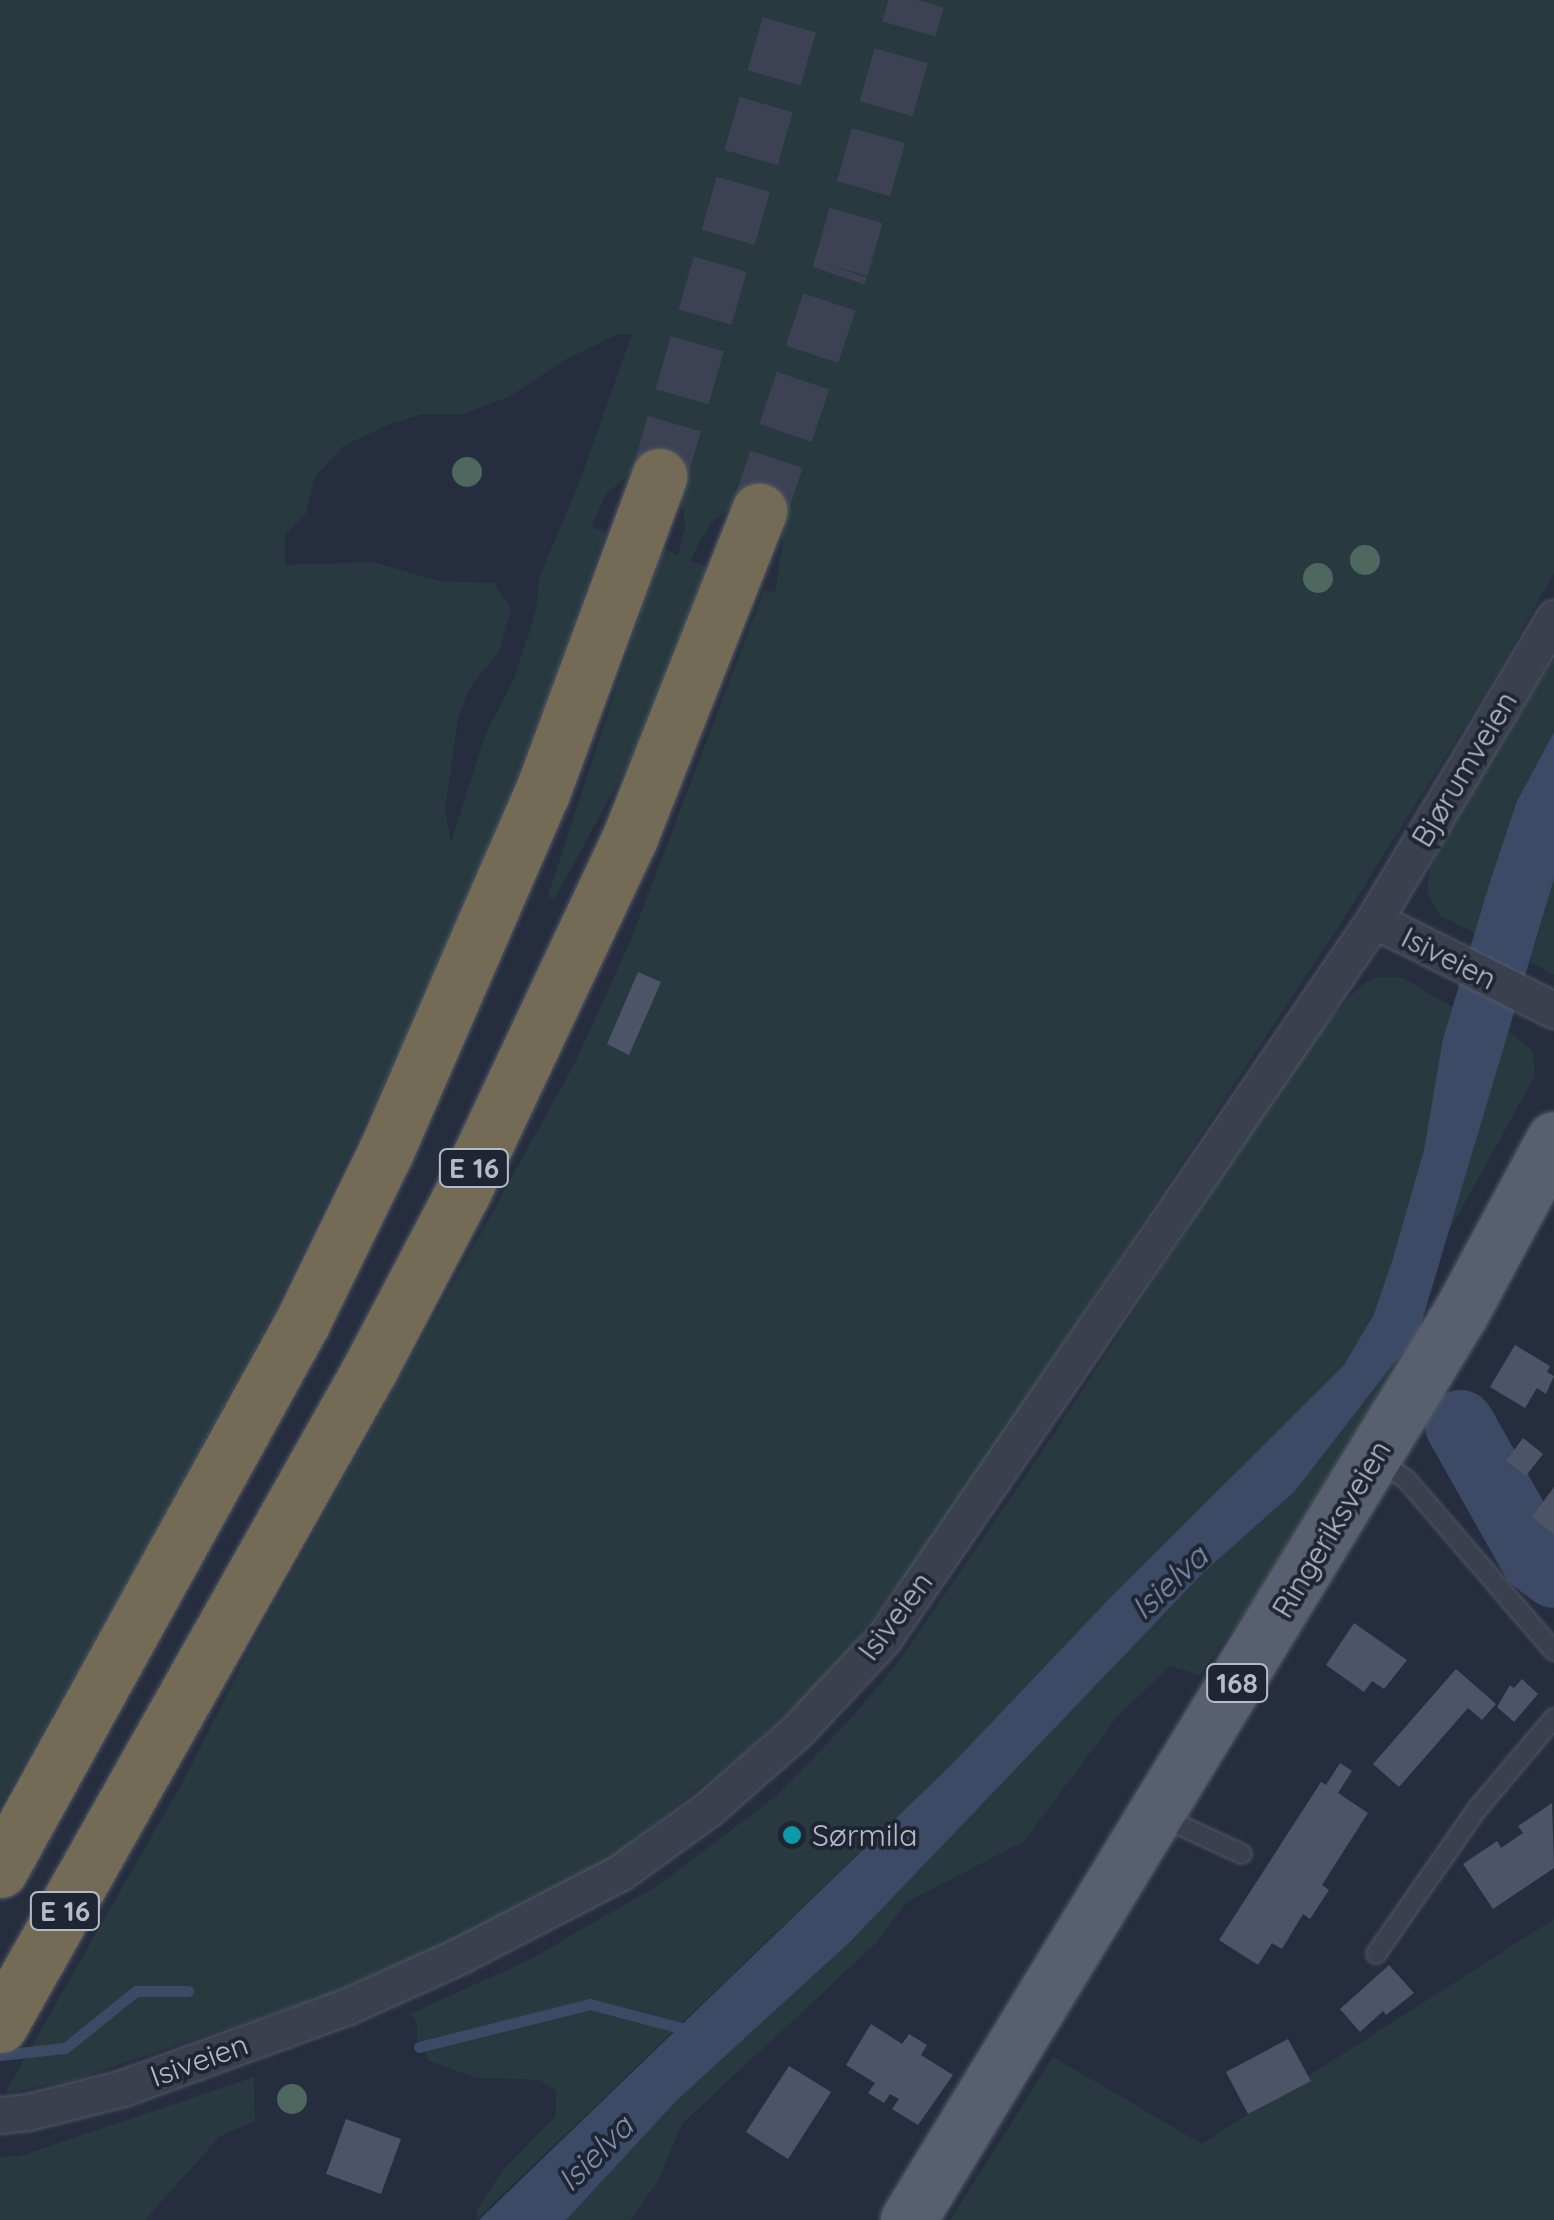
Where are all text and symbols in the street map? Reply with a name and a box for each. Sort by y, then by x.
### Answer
street label: Bjørumveien [1404,685,1524,853]
street label: Isiveien [1396,919,1502,997]
road number: E 16 [436,1145,512,1191]
street label: Ringeriksveien [1264,1434,1398,1624]
water label: Isielva [1123,1537,1215,1627]
street label: Isiveien [850,1565,940,1667]
road number: 168 [1204,1660,1270,1706]
place label: Sørmila [812,1817,917,1853]
marker: Sørmila [781,1824,803,1846]
road number: E 16 [28,1888,102,1934]
street label: Isiveien [145,2026,253,2094]
water label: Isielva [549,2107,641,2199]

